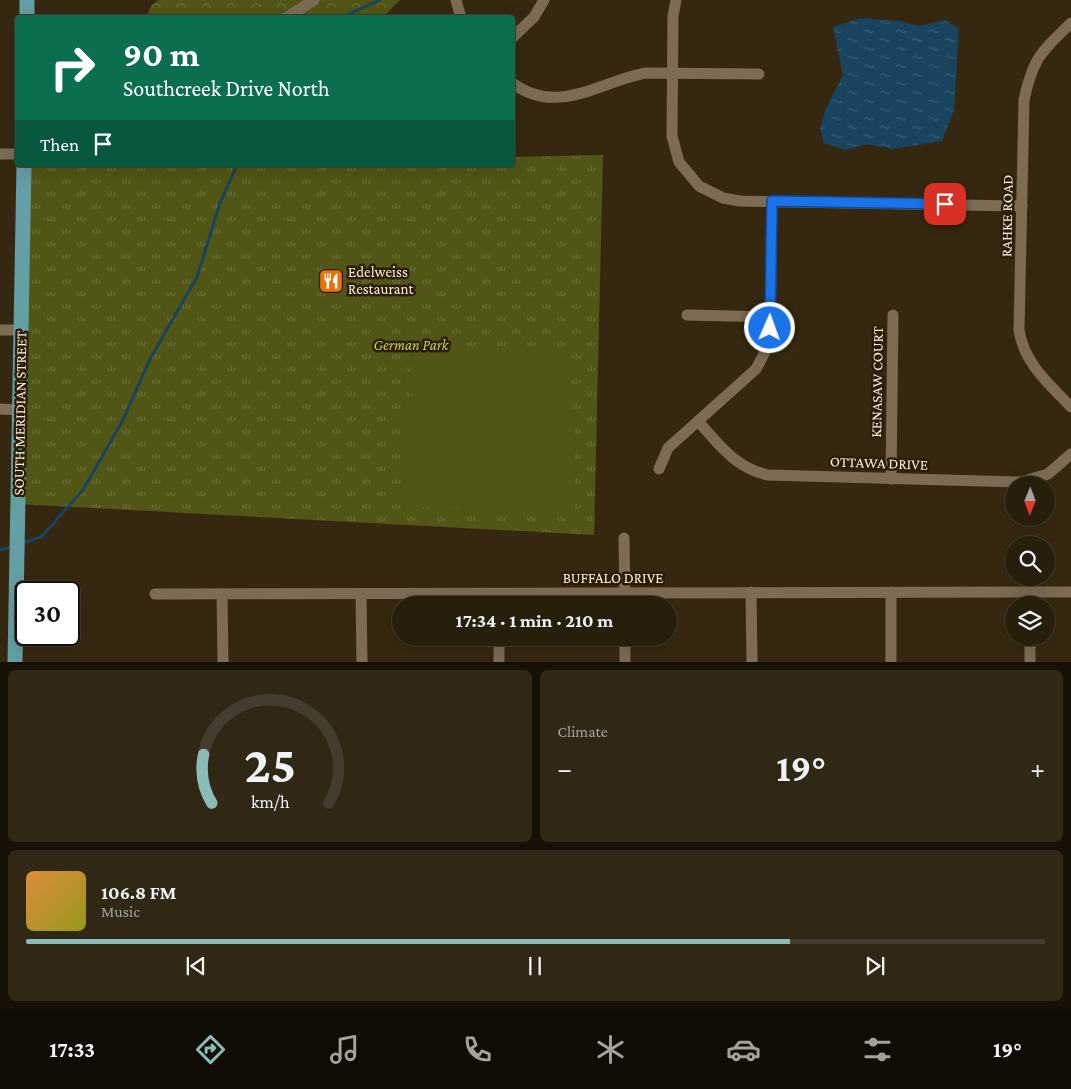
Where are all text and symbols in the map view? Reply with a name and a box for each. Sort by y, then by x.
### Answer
icon: right [40,35,105,100]
text: 90 m [123,35,200,74]
text: Southcreek Drive North [123,76,330,101]
icon: arrive [89,130,117,158]
text: Then [40,134,79,155]
street label: RAHKE ROAD [998,175,1016,257]
pin [924,183,966,225]
icon: arrive [931,190,959,218]
place label: Edelweiss Restaurant [348,264,414,297]
restaurant icon: Edelweiss Restaurant [318,268,344,294]
position arrow [743,301,795,353]
street label: KENASAW COURT [868,326,886,438]
street label: SOUTH MERIDIAN STREET [11,331,29,495]
park label: German Park [374,337,450,353]
street label: OTTAWA DRIVE [830,453,928,473]
north arrow [1005,476,1055,526]
map controls [1005,476,1055,646]
button: search [1005,536,1055,586]
street label: BUFFALO DRIVE [563,570,663,586]
speed limit sign: 30 [15,581,80,646]
button: layers [1005,596,1055,646]
text: 17:34 · 1 min · 210 m [456,610,613,631]
text: Climate [558,723,608,740]
text: 25 [244,735,296,793]
text: 19° [776,747,826,789]
text: − [558,753,572,784]
text: + [1030,753,1045,784]
text: km/h [250,792,289,812]
text: 106.8 FM [101,882,176,903]
text: Music [101,903,140,920]
icon: previous [182,952,210,980]
icon: pause [521,952,549,980]
icon: next [861,952,889,980]
icon: directions [193,1032,228,1067]
icon: music [327,1032,362,1067]
icon: phone [460,1032,495,1067]
icon: climate [593,1032,628,1067]
icon: car [726,1032,761,1067]
icon: filters [860,1032,895,1067]
text: 17:33 [49,1037,95,1062]
text: 19° [993,1037,1022,1062]

